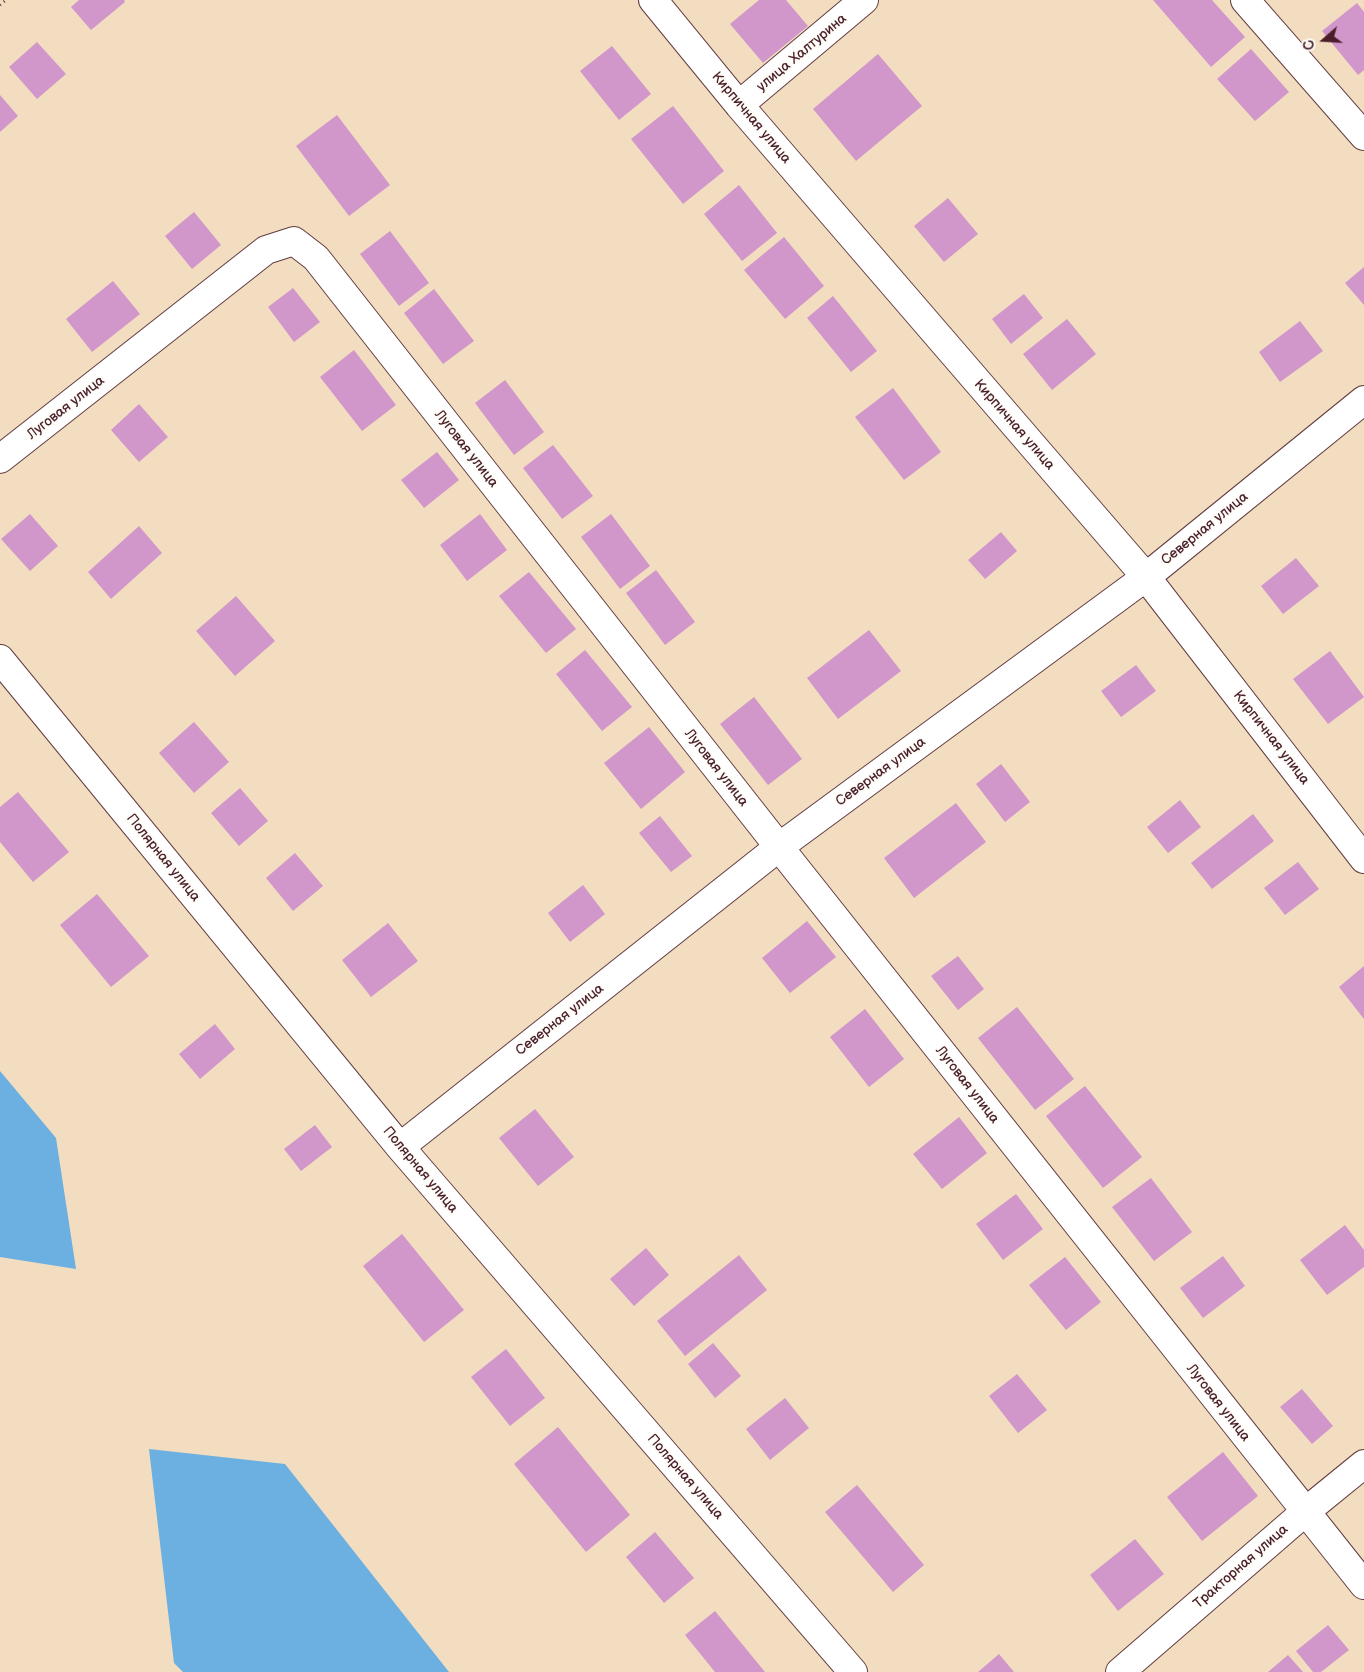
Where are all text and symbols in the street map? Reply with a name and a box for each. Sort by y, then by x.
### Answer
street label: улица Халтурина [754,11,850,95]
north arrow [1299,15,1349,65]
text: С [1300,38,1319,52]
street label: Кирпичная улица [708,69,794,167]
street label: Луговая улица [24,373,108,443]
street label: Кирпичная улица [970,376,1058,474]
street label: Луговая улица [431,407,501,491]
street label: Северная улица [1158,489,1252,569]
street label: Кирпичная улица [1229,688,1313,788]
street label: Луговая улица [681,726,751,810]
street label: Северная улица [833,734,929,810]
street label: Полярная улица [123,811,203,905]
street label: Северная улица [513,981,607,1059]
street label: Луговая улица [932,1043,1002,1127]
street label: Полярная улица [379,1123,461,1217]
street label: Луговая улица [1183,1361,1253,1445]
street label: Полярная улица [643,1431,727,1523]
street label: Тракторная улица [1190,1521,1292,1613]

